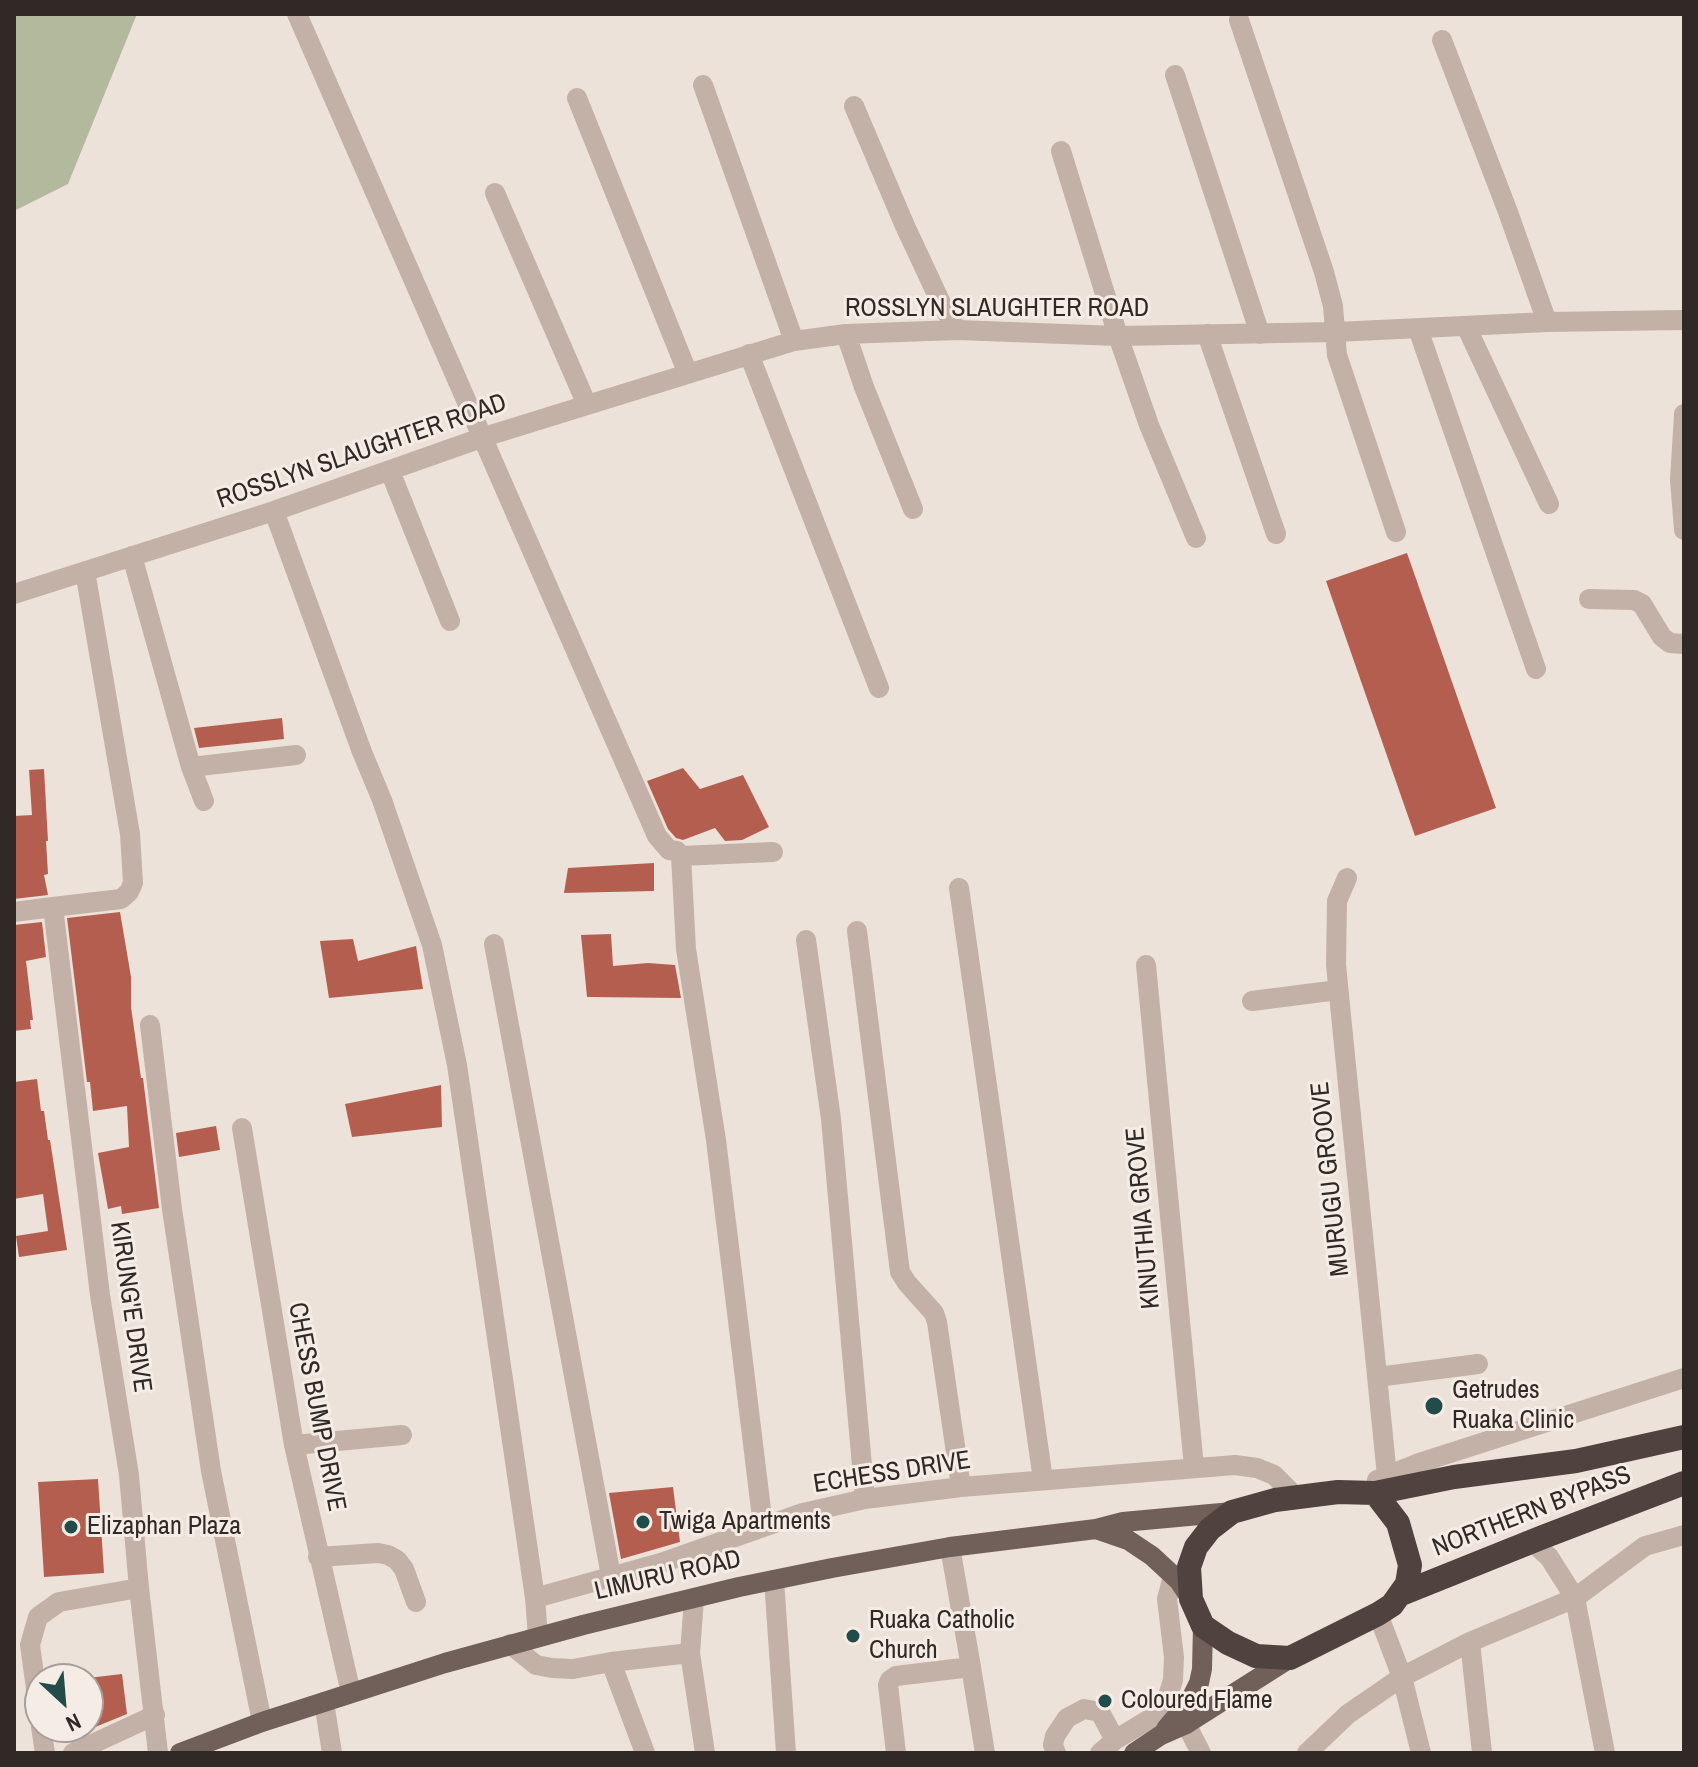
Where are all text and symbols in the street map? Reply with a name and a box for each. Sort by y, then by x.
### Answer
street label: ROSSLYN SLAUGHTER ROAD [845,293,1149,325]
street label: ROSSLYN SLAUGHTER ROAD [213,388,511,516]
street label: MURUGU GROOVE [1305,1080,1357,1278]
street label: KINUTHIA GROVE [1121,1126,1167,1310]
street label: KIRUNG'E DRIVE [103,1220,157,1394]
street label: CHESS BUMP DRIVE [280,1300,352,1514]
place label: Getrudes Ruaka Clinic [1452,1375,1574,1436]
marker: Getrudes Ruaka Clinic [1423,1395,1445,1417]
street label: ECHESS DRIVE [811,1445,973,1501]
street label: NORTHERN BYPASS [1428,1460,1636,1564]
place label: Twiga Apartments [659,1506,831,1538]
place label: Elizaphan Plaza [87,1511,241,1543]
marker: Twiga Apartments [634,1513,652,1531]
marker: Elizaphan Plaza [62,1518,80,1536]
street label: LIMURU ROAD [592,1544,744,1608]
place label: Ruaka Catholic Church [869,1605,1015,1666]
marker: Ruaka Catholic Church [844,1627,862,1645]
north arrow [24,1663,104,1743]
place label: Coloured Flame [1121,1685,1273,1717]
marker: Coloured Flame [1096,1692,1114,1710]
text: N [61,1706,86,1739]

